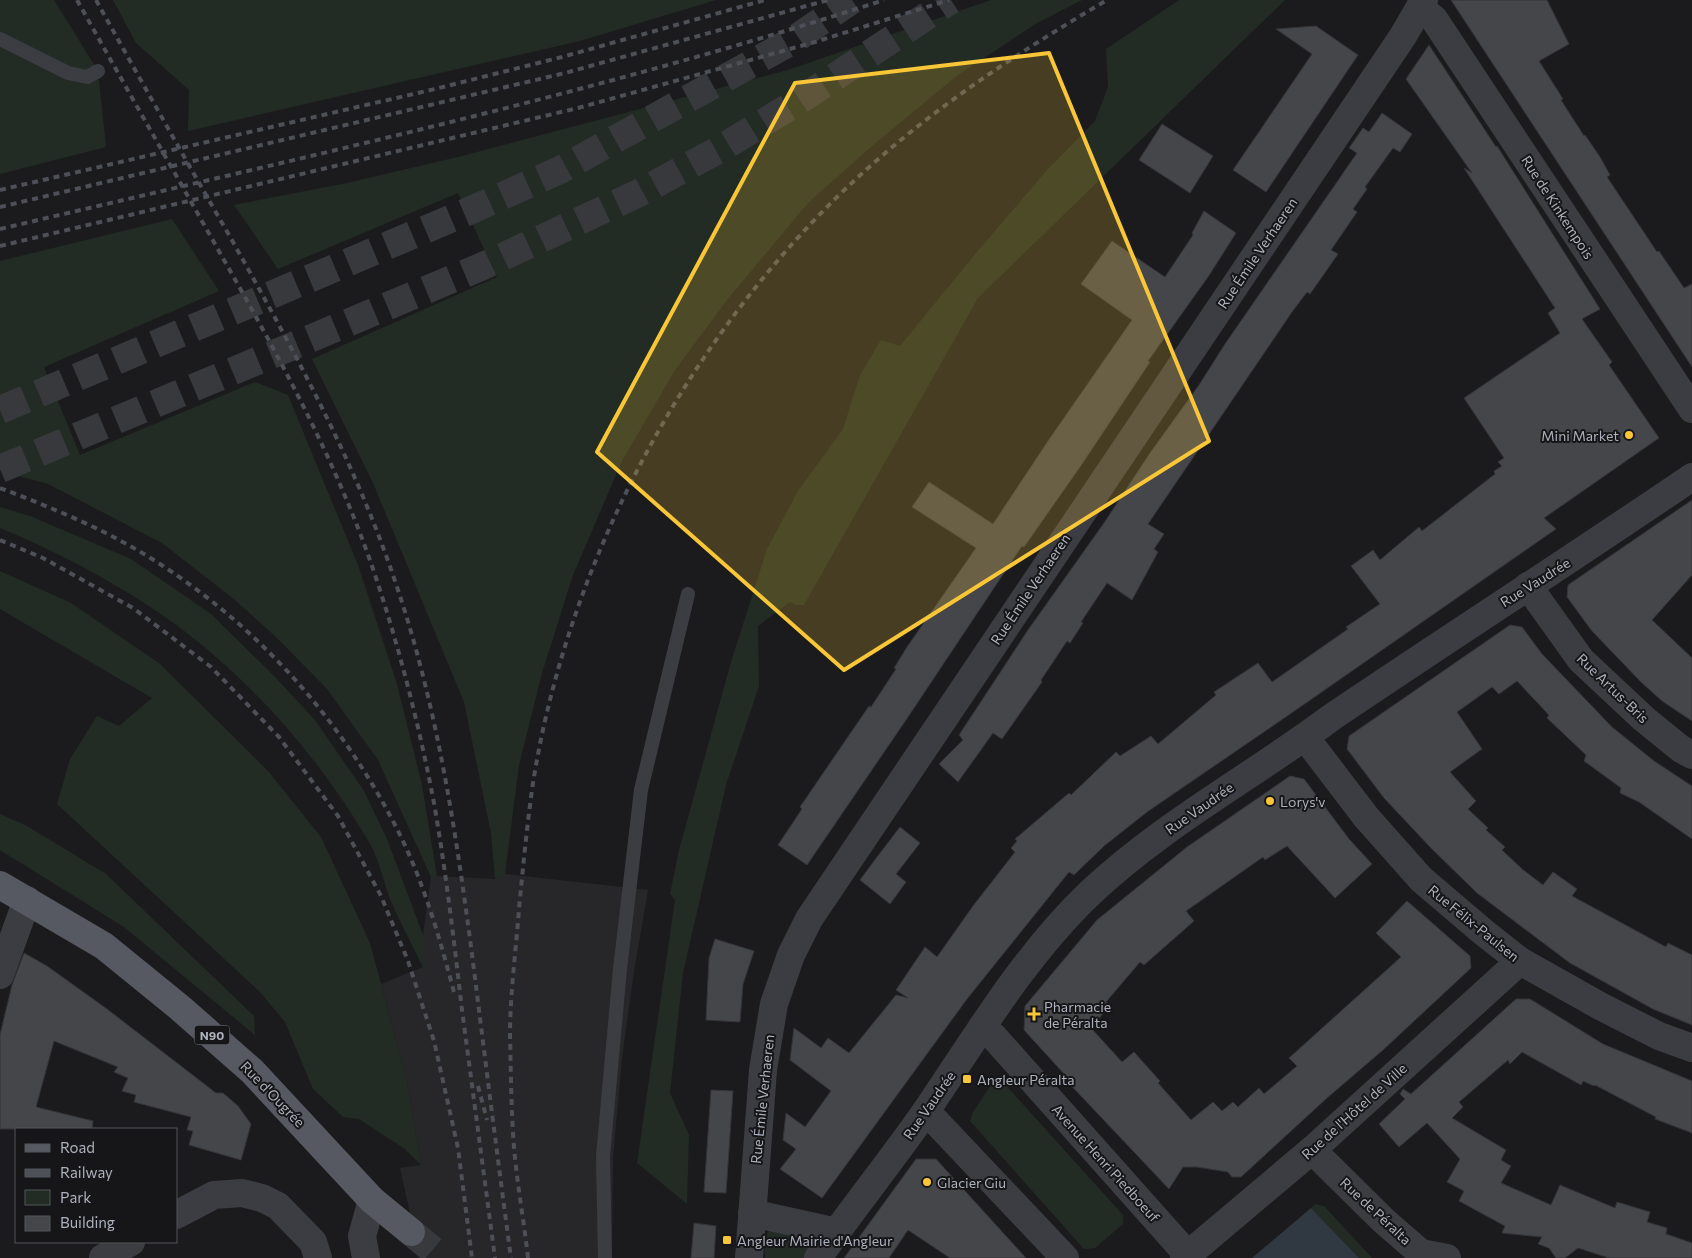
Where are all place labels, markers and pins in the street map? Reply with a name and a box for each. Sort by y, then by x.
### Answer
place label: Mini Market [1541,427,1619,444]
marker: Mini Market [1623,429,1635,441]
place label: Lorys'v [1280,793,1326,810]
marker: Lorys'v [1264,795,1276,807]
place label: Pharmacie de Péralta [1044,998,1111,1031]
marker: Pharmacie de Péralta [1028,1008,1040,1020]
place label: Angleur Péralta [977,1071,1075,1088]
marker: Angleur Péralta [961,1073,973,1085]
place label: Glacier Giu [937,1174,1006,1191]
marker: Glacier Giu [921,1176,933,1188]
place label: Angleur Mairie d'Angleur [737,1232,893,1249]
marker: Angleur Mairie d'Angleur [721,1234,733,1246]

